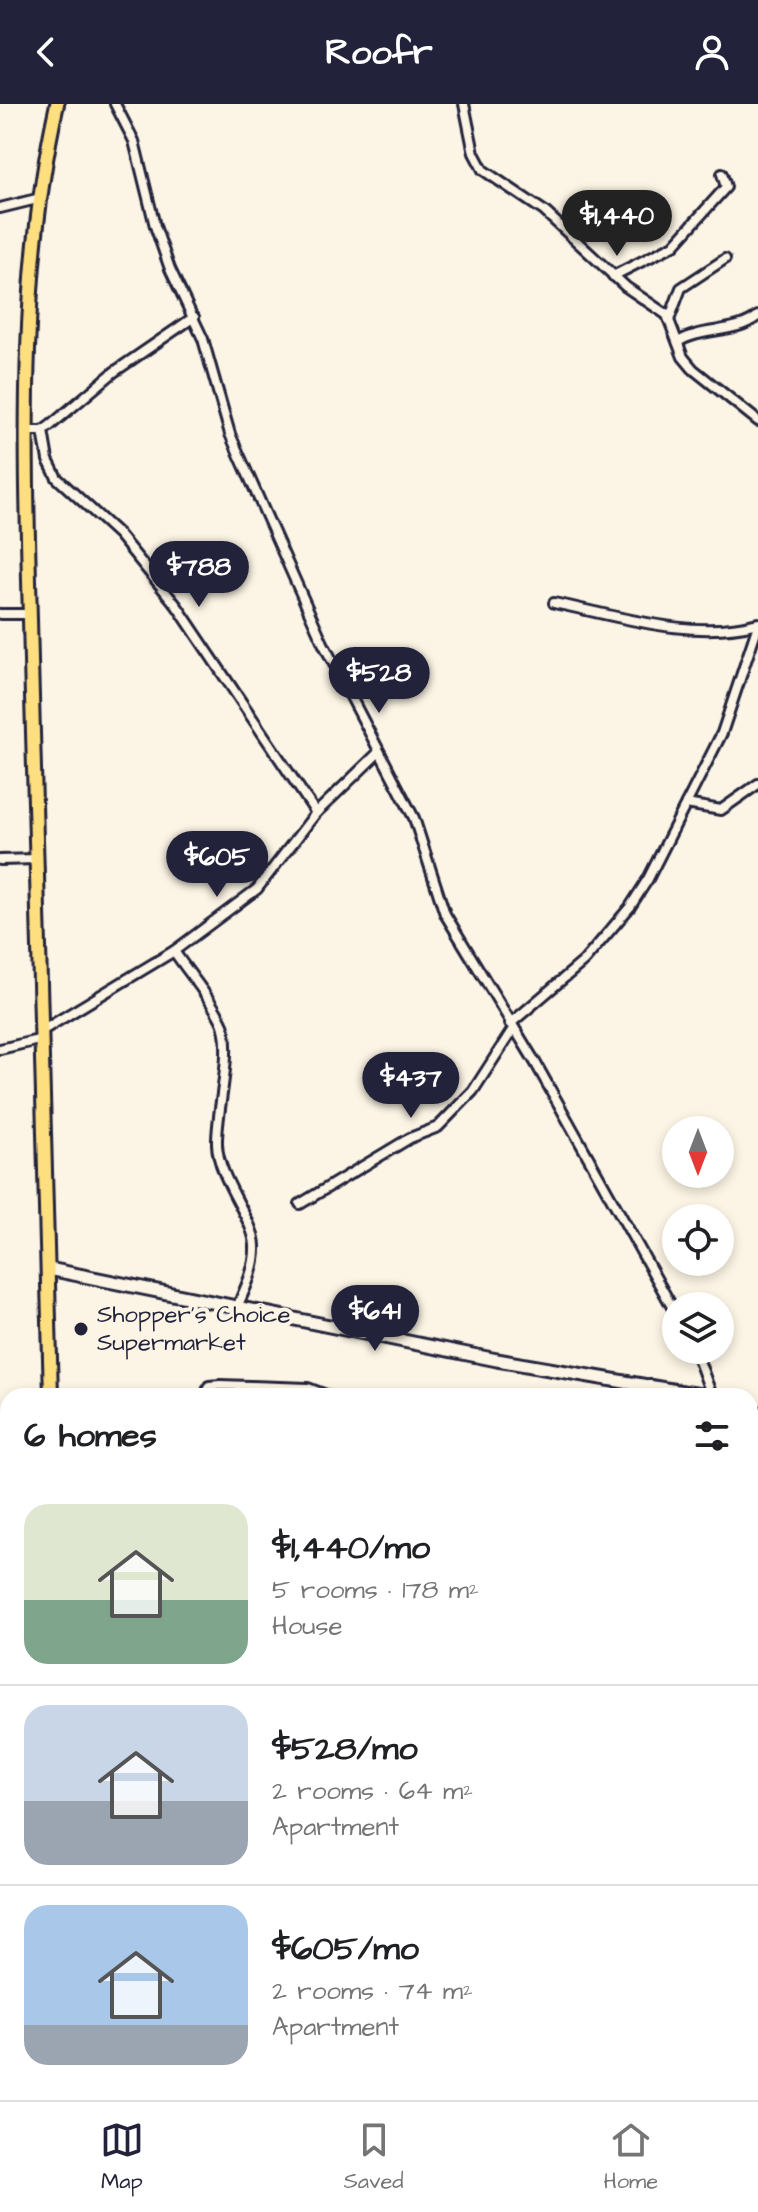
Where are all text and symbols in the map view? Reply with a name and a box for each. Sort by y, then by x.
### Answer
text: Roofr [325,27,433,78]
icon: back [24,30,68,74]
icon: person [690,30,734,74]
pin: $1,440 [552,190,682,258]
text: $1,440 [580,198,654,234]
pin: $788 [152,541,246,609]
text: $788 [167,549,231,585]
pin: $528 [332,647,426,715]
text: $528 [347,655,411,691]
pin: $605 [170,831,264,899]
text: $605 [184,839,250,875]
pin: $437 [364,1052,458,1120]
text: $437 [380,1060,442,1096]
north arrow [662,1116,734,1188]
map controls [662,1116,734,1364]
button: locate [662,1204,734,1276]
pin: $641 [328,1285,422,1353]
button: layers [662,1292,734,1364]
text: $641 [349,1293,401,1329]
place label: Shopper's Choice Supermarket [97,1298,290,1360]
marker: Shopper's Choice Supermarket [72,1320,90,1338]
text: 6 homes [24,1412,157,1460]
icon: filters [690,1414,734,1458]
text: $1,440/mo [272,1524,430,1572]
icon: home [88,1536,184,1632]
text: 5 rooms · 178 m² [272,1572,479,1608]
text: House [272,1608,343,1644]
text: $528/mo [272,1725,418,1773]
icon: home [88,1737,184,1833]
text: 2 rooms · 64 m² [272,1773,473,1809]
text: Apartment [272,1809,399,1845]
text: $605/mo [272,1925,419,1973]
icon: home [88,1937,184,2033]
text: 2 rooms · 74 m² [272,1973,473,2009]
text: Apartment [272,2009,399,2045]
tab: Map [100,2118,144,2197]
tab: Saved [344,2118,404,2197]
tab: Home [603,2118,658,2197]

